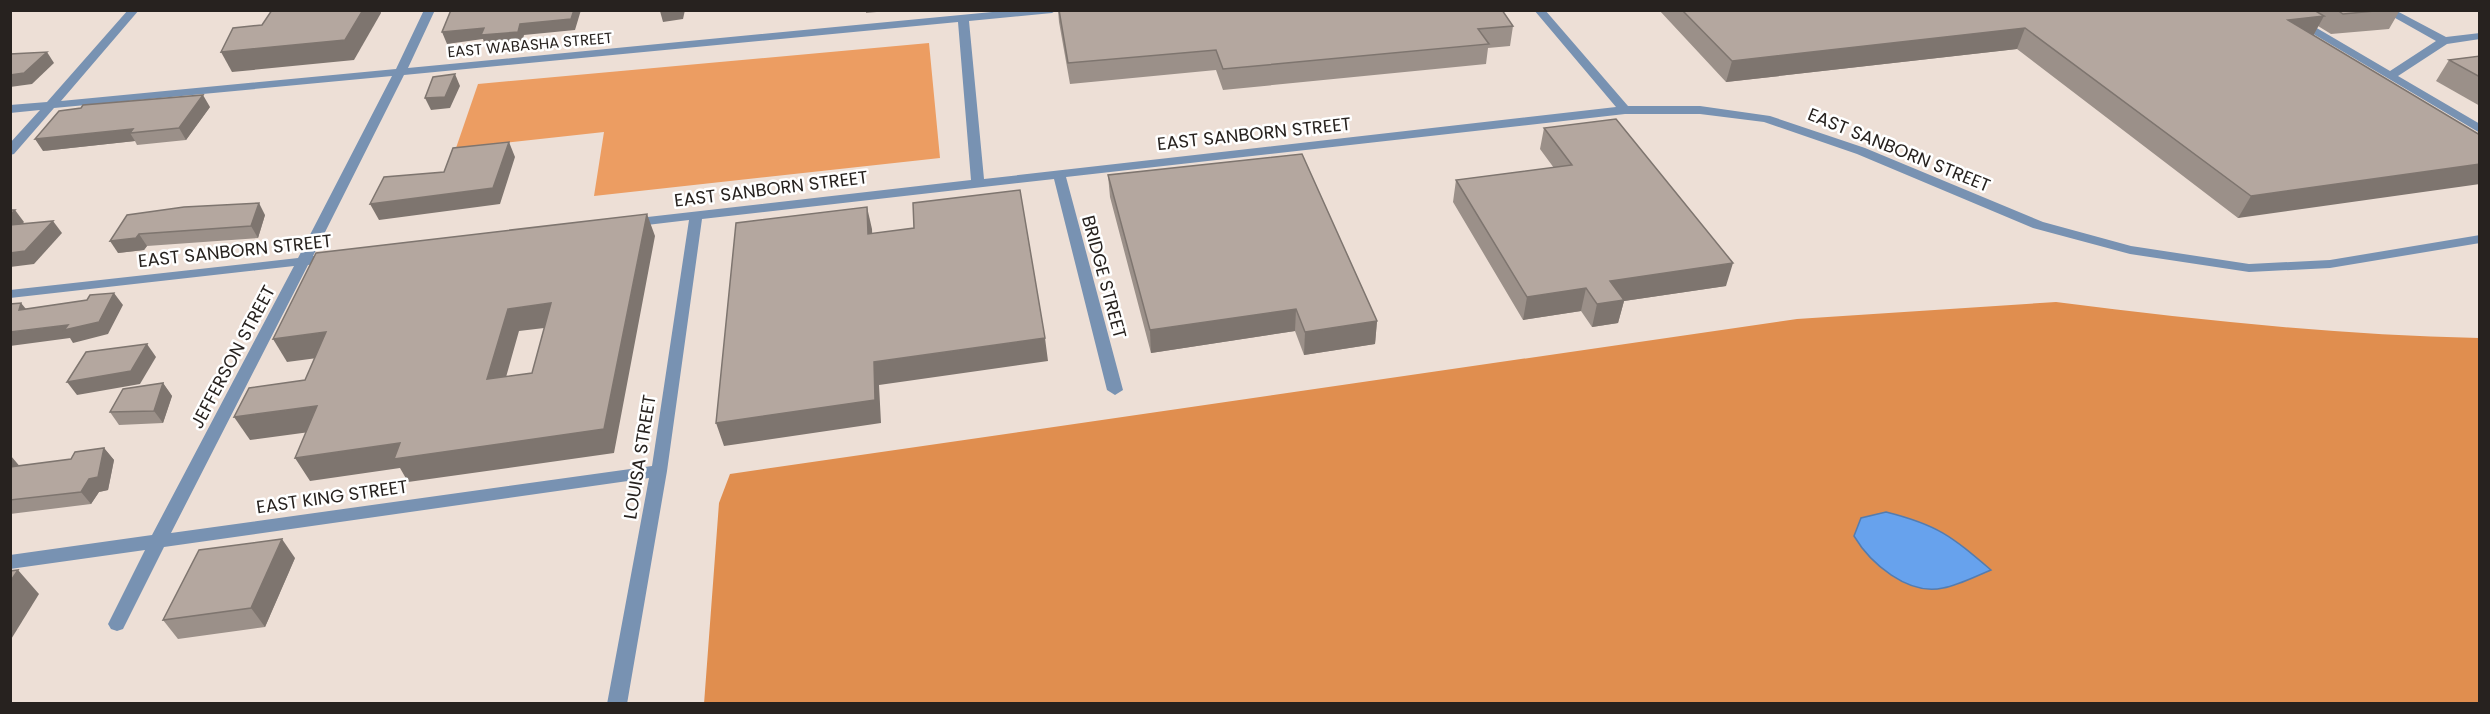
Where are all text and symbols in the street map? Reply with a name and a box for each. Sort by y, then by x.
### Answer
street label: EAST WABASHA STREET [447,27,613,62]
street label: EAST SANBORN STREET [1804,101,1994,198]
street label: EAST SANBORN STREET [1156,111,1352,156]
street label: EAST SANBORN STREET [673,164,869,213]
street label: BRIDGE STREET [1076,212,1133,342]
street label: EAST SANBORN STREET [137,228,333,273]
street label: JEFFERSON STREET [184,281,281,433]
street label: LOUISA STREET [617,393,662,521]
street label: EAST KING STREET [255,473,409,520]

